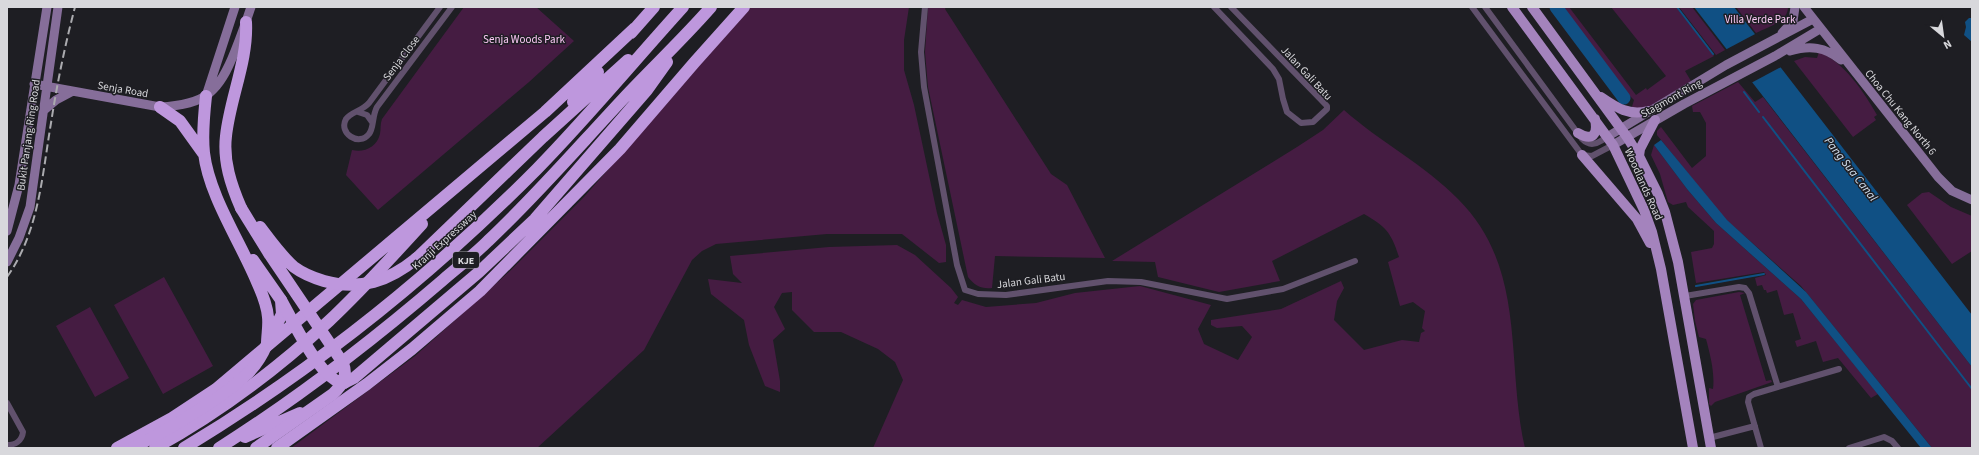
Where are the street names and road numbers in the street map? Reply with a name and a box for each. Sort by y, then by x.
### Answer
street label: Senja Close [379,32,424,84]
street label: Jalan Gali Batu [1278,43,1336,104]
street label: Choa Chu Kang North 6 [1861,66,1940,159]
street label: Stagmont Ring [1638,75,1705,121]
street label: Bukit Panjang Ring Road [13,78,44,192]
street label: Senja Road [96,78,150,101]
street label: Woodlands Road [1621,146,1666,223]
street label: Kranji Expressway [409,207,480,274]
road number: KJE [453,252,479,268]
street label: Jalan Gali Batu [996,269,1066,292]

